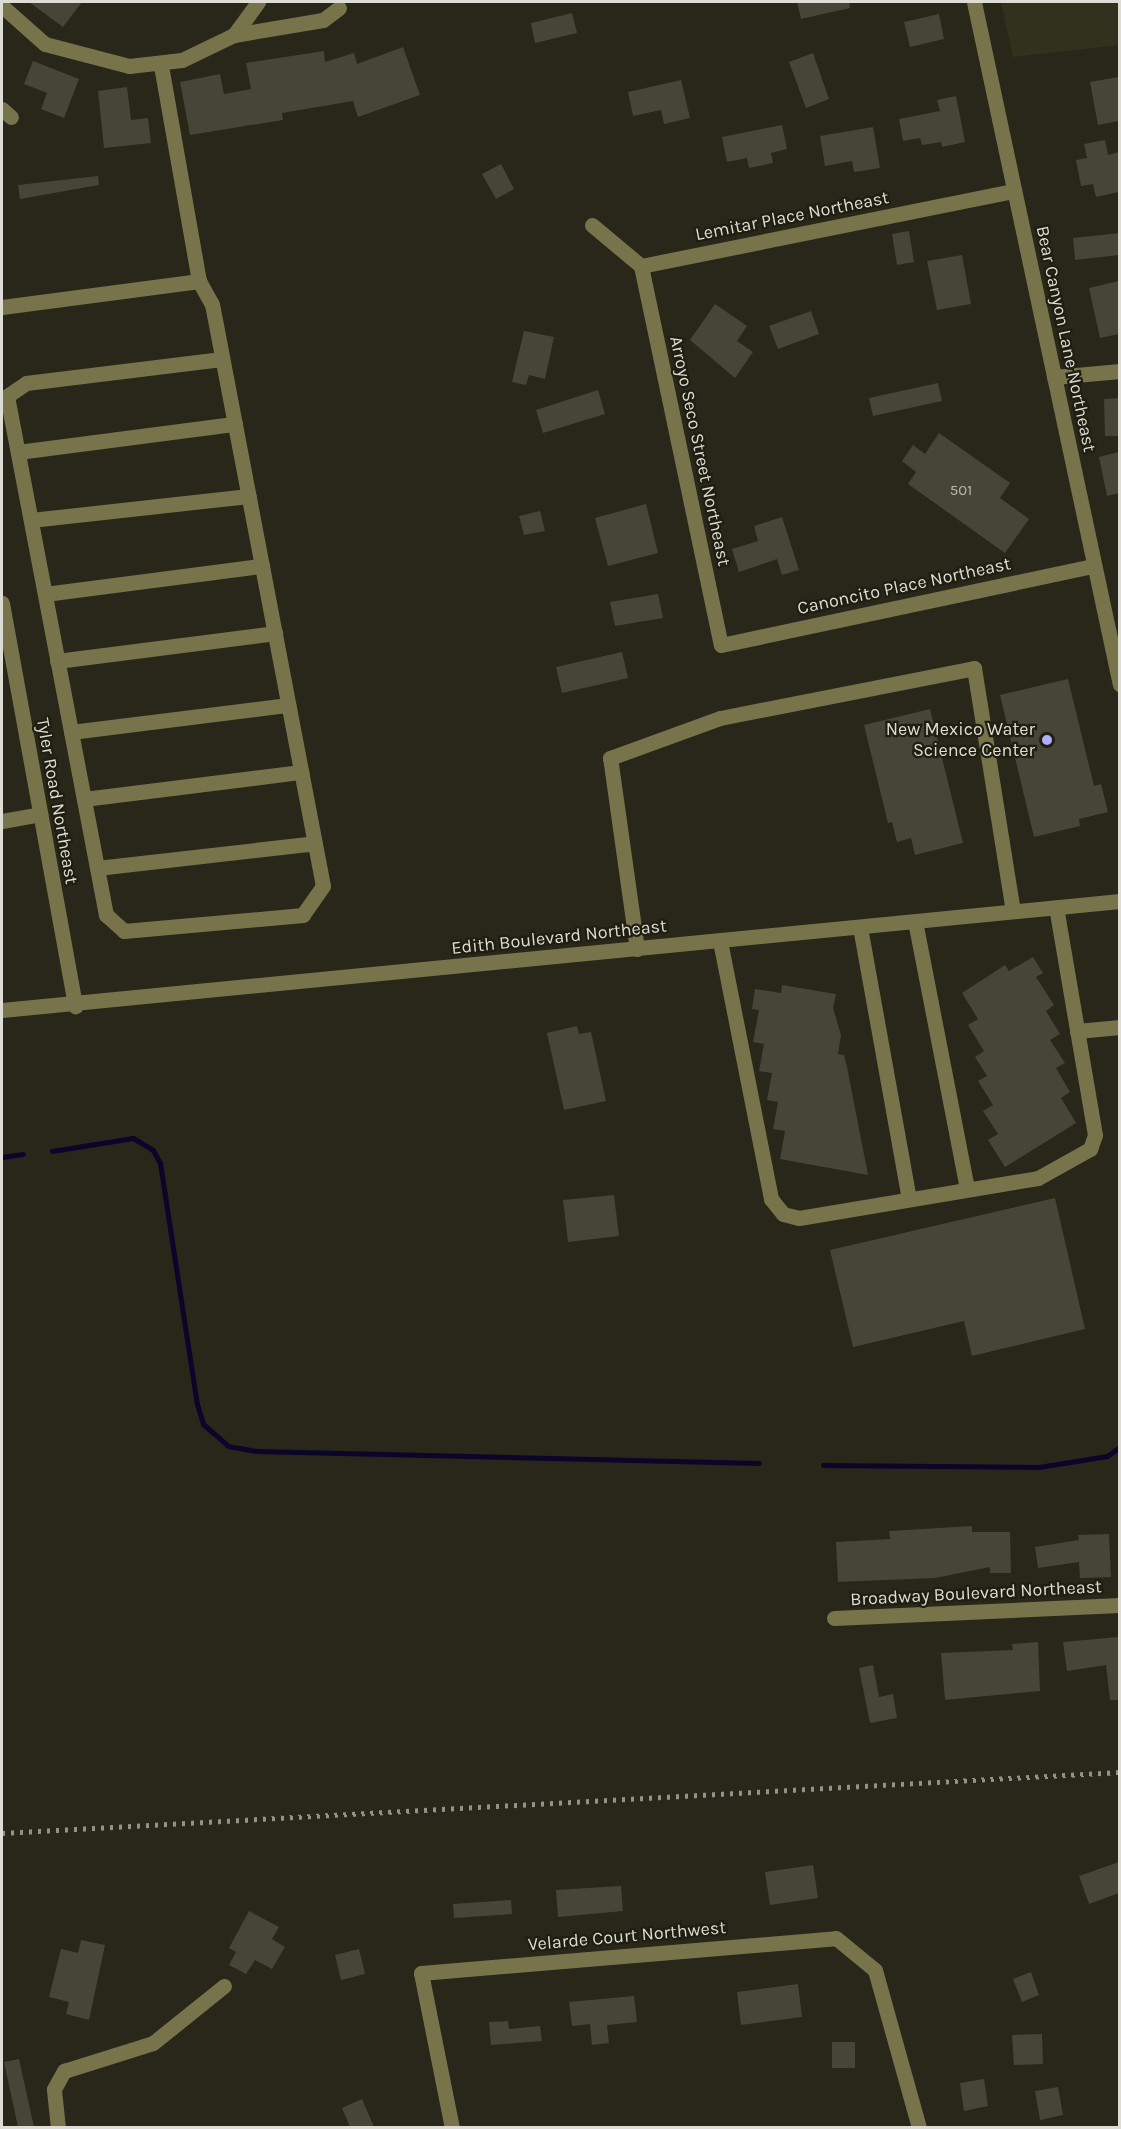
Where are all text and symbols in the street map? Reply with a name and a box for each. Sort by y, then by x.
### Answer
street label: Lemitar Place Northeast [693,187,891,245]
street label: Bear Canyon Lane Northeast [1031,224,1101,454]
street label: Arroyo Seco Street Northeast [665,334,735,568]
house number: 501 [950,482,972,500]
street label: Canoncito Place Northeast [795,553,1013,619]
street label: Tyler Road Northeast [32,716,82,886]
place label: New Mexico Water Science Center [886,719,1035,762]
marker: New Mexico Water Science Center [1040,733,1054,747]
street label: Edith Boulevard Northeast [450,915,668,959]
street label: Broadway Boulevard Northeast [850,1576,1102,1610]
street label: Velarde Court Northwest [527,1917,727,1955]

